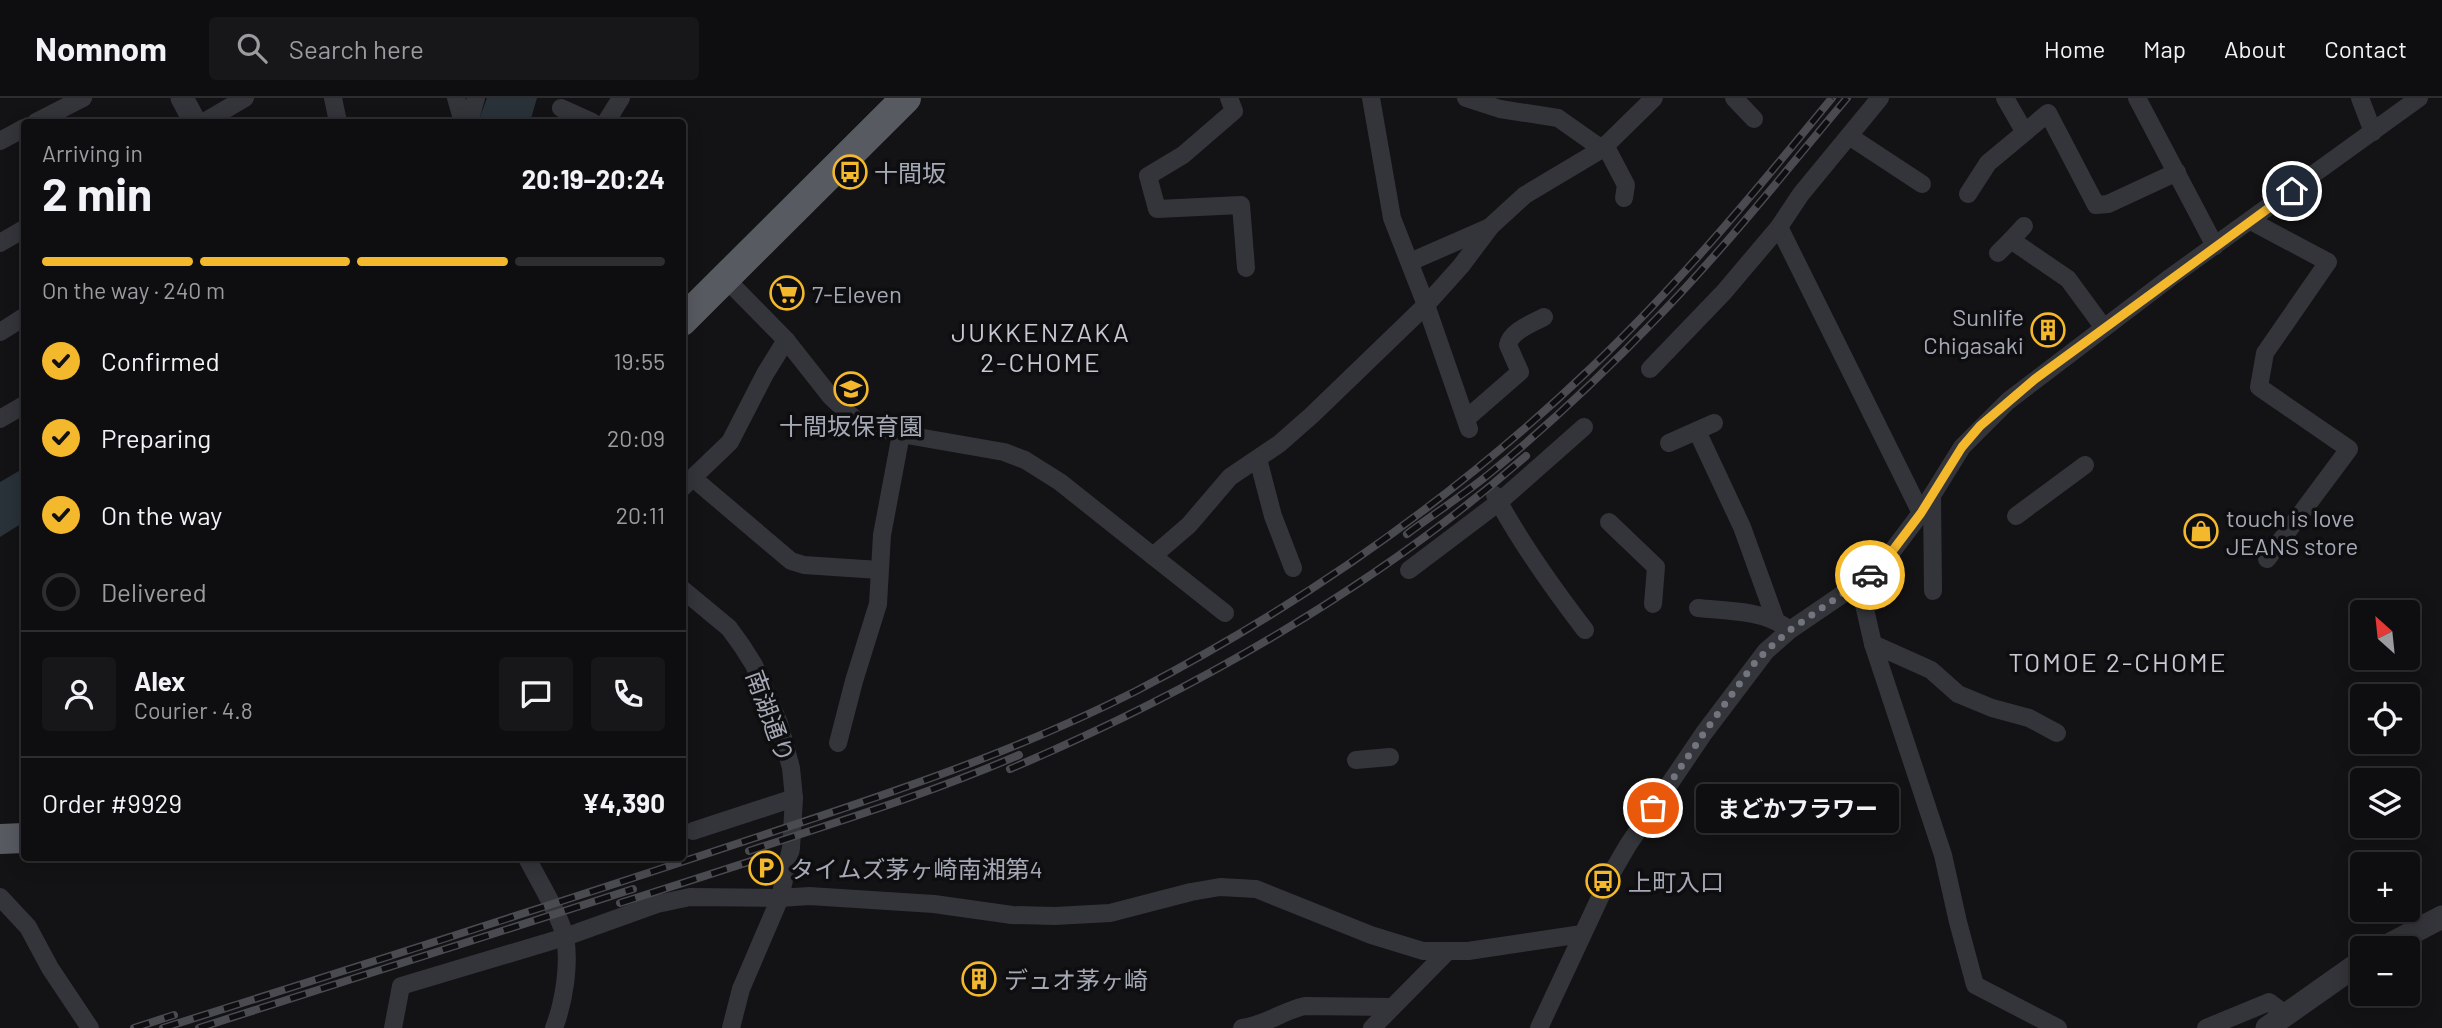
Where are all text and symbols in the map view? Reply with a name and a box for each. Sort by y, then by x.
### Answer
search box [209,17,699,80]
text: Nomnom [35,28,167,68]
icon: search [233,29,271,67]
text: Search here [289,33,424,64]
text: Home [2044,34,2105,63]
text: Map [2143,34,2186,63]
text: About [2224,34,2286,63]
text: Contact [2324,34,2407,63]
text: Arriving in [42,139,143,167]
bus stop icon: 十間坂 [831,153,869,191]
place label: 十間坂 [874,158,946,187]
pin [2262,161,2322,221]
text: 20:19–20:24 [522,163,665,194]
text: 2 min [42,165,152,220]
icon: home [2273,172,2311,210]
supermarket icon: 7-Eleven [768,274,806,312]
text: On the way · 240 m [42,276,225,304]
place label: 7-Eleven [812,279,902,308]
place label: Sunlife Chigasaki [1923,302,2024,359]
building icon: Sunlife Chigasaki [2029,311,2067,349]
district label: JUKKENZAKA 2-CHOME [951,316,1131,377]
icon: check [42,342,80,380]
text: Confirmed [101,345,220,376]
text: 19:55 [614,347,665,375]
school or university icon: 十間坂保育園 [832,370,870,408]
place label: 十間坂保育園 [779,411,923,440]
icon: check [42,419,80,457]
text: Preparing [101,422,211,453]
text: 20:09 [607,424,665,452]
icon: check [42,496,80,534]
text: On the way [101,499,222,530]
text: 20:11 [616,501,665,529]
place label: touch is love JEANS store [2226,503,2358,560]
shop icon: touch is love JEANS store [2182,512,2220,550]
courier [1835,540,1905,610]
icon: car [1851,556,1889,594]
text: Delivered [101,576,207,607]
north arrow [2350,600,2420,670]
map controls [2350,600,2420,1006]
district label: TOMOE 2-CHOME [2009,646,2227,677]
button: person [42,657,116,731]
button: chat [499,657,573,731]
button: phone [591,657,665,731]
text: Alex [134,665,185,696]
street label: 南湖通り [741,666,801,766]
button: locate [2350,684,2420,754]
text: Courier · 4.8 [134,696,253,724]
button: layers [2350,768,2420,838]
pin [1623,778,1683,838]
callout: まどかフラワー [1695,784,1898,832]
text: Order #9929 [42,787,182,818]
text: ¥4,390 [582,787,665,818]
icon: bag [1634,789,1672,827]
text: まどかフラワー [1717,794,1878,822]
parking icon: タイムズ茅ヶ崎南湘第4 [747,849,785,887]
button: + [2350,852,2420,922]
place label: タイムズ茅ヶ崎南湘第4 [790,854,1043,883]
bus stop icon: 上町入口 [1584,862,1622,900]
place label: 上町入口 [1628,867,1724,896]
button: − [2350,936,2420,1006]
building icon: デュオ茅ヶ崎 [960,960,998,998]
place label: デュオ茅ヶ崎 [1004,965,1148,994]

